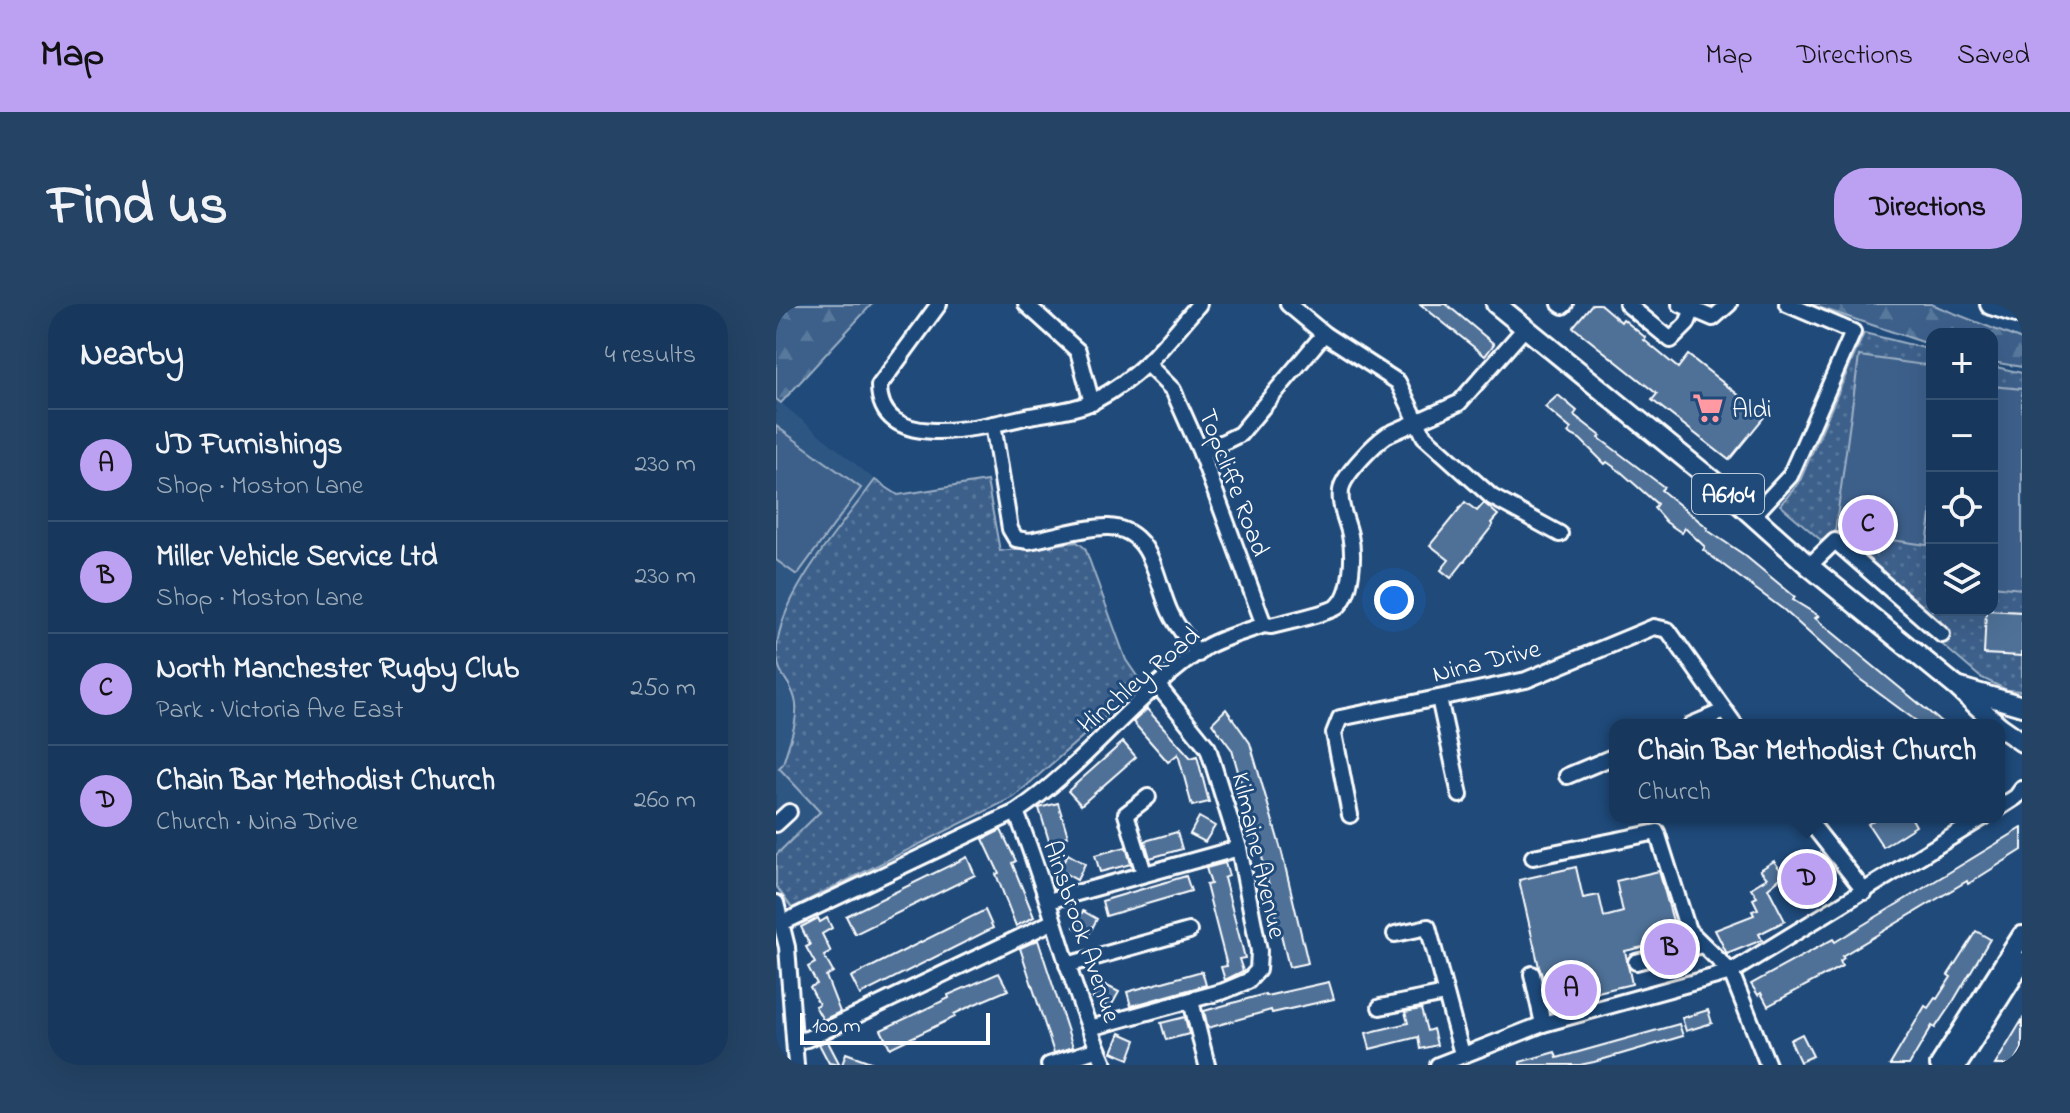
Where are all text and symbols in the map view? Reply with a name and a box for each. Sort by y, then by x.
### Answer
text: Map [40,28,104,84]
text: Map [1705,36,1753,77]
text: Directions [1797,36,1913,77]
text: Saved [1957,36,2030,77]
text: Find us [48,168,228,249]
button: Directions [1834,168,2022,249]
map controls [1926,328,1998,616]
button: + [1926,328,1998,400]
text: Nearby [80,331,184,381]
text: 4 results [605,337,696,375]
supermarket icon: Aldi [1691,391,1725,425]
place label: Aldi [1732,392,1772,430]
button: − [1926,400,1998,472]
street label: Topcliffe Road [1187,404,1278,563]
text: JD Furnishings [156,424,343,468]
text: A [98,446,114,484]
text: 230 m [634,446,696,484]
text: Shop · Moston Lane [156,468,363,506]
button: locate [1926,472,1998,544]
road number: A6104 [1692,474,1764,514]
pin: C [1842,495,1894,555]
text: Miller Vehicle Service Ltd [156,536,438,580]
button: layers [1926,544,1998,616]
text: B [97,558,115,596]
text: 230 m [634,558,696,596]
text: Shop · Moston Lane [156,580,363,618]
your location [1374,580,1414,620]
street label: Hinchley Road [1070,618,1210,744]
street label: Nina Drive [1429,631,1545,695]
text: North Manchester Rugby Club [156,648,519,692]
text: C [99,670,113,708]
text: 250 m [630,670,696,708]
text: Park · Victoria Ave East [156,692,404,730]
popup [1609,719,2005,823]
text: Chain Bar Methodist Church [1637,730,1977,774]
text: Chain Bar Methodist Church [156,760,495,804]
street label: Kilmaine Avenue [1220,769,1295,943]
text: Church [1637,774,1711,812]
text: D [96,782,116,820]
text: 260 m [634,782,696,820]
text: Church · Nina Drive [156,804,358,842]
street label: Ainsbrook Avenue [1031,836,1129,1029]
pin: D [1781,849,1833,909]
pin: B [1644,919,1696,979]
pin: A [1545,960,1597,1020]
scale bar [800,1009,990,1045]
text: 100 m [812,1011,861,1043]

